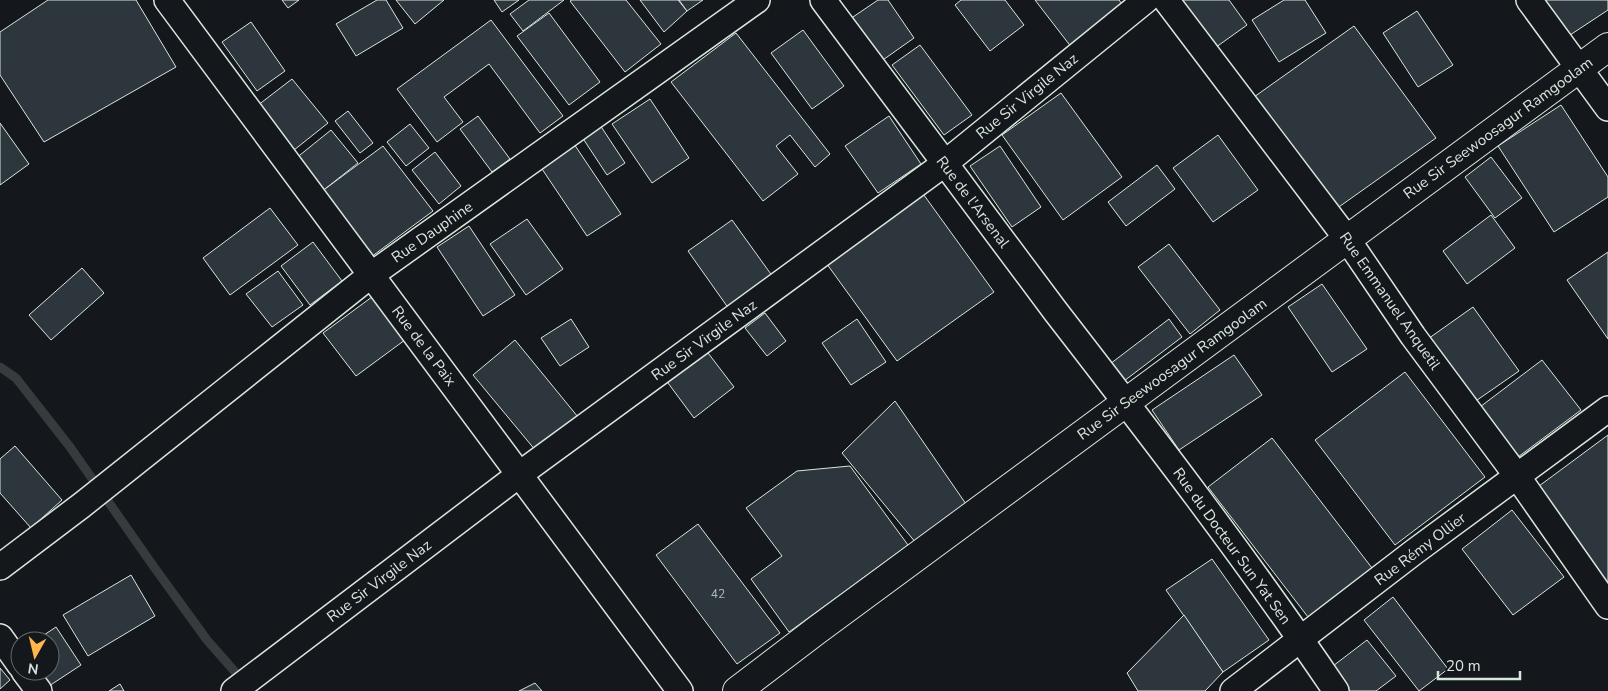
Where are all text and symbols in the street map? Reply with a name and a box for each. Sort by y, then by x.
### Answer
street label: Rue Sir Virgile Naz [972,49,1082,143]
street label: Rue Sir Seewoosagur Ramgoolam [1399,52,1597,204]
street label: Rue de l'Arsenal [932,152,1015,253]
street label: Rue Dauphine [387,197,477,267]
street label: Rue Emmanuel Anquetil [1335,228,1445,374]
street label: Rue Sir Seewoosagur Ramgoolam [1073,293,1271,445]
street label: Rue Sir Virgile Naz [647,295,761,385]
street label: Rue de la Paix [387,302,461,390]
street label: Rue du Docteur Sun Yat Sen [1168,464,1296,628]
street label: Rue Rémy Ollier [1370,508,1470,590]
street label: Rue Sir Virgile Naz [323,535,435,627]
house number: 42 [711,586,725,602]
north arrow [10,631,60,681]
scale bar [1438,648,1520,680]
text: 20 m [1446,656,1481,676]
text: N [27,658,40,679]

